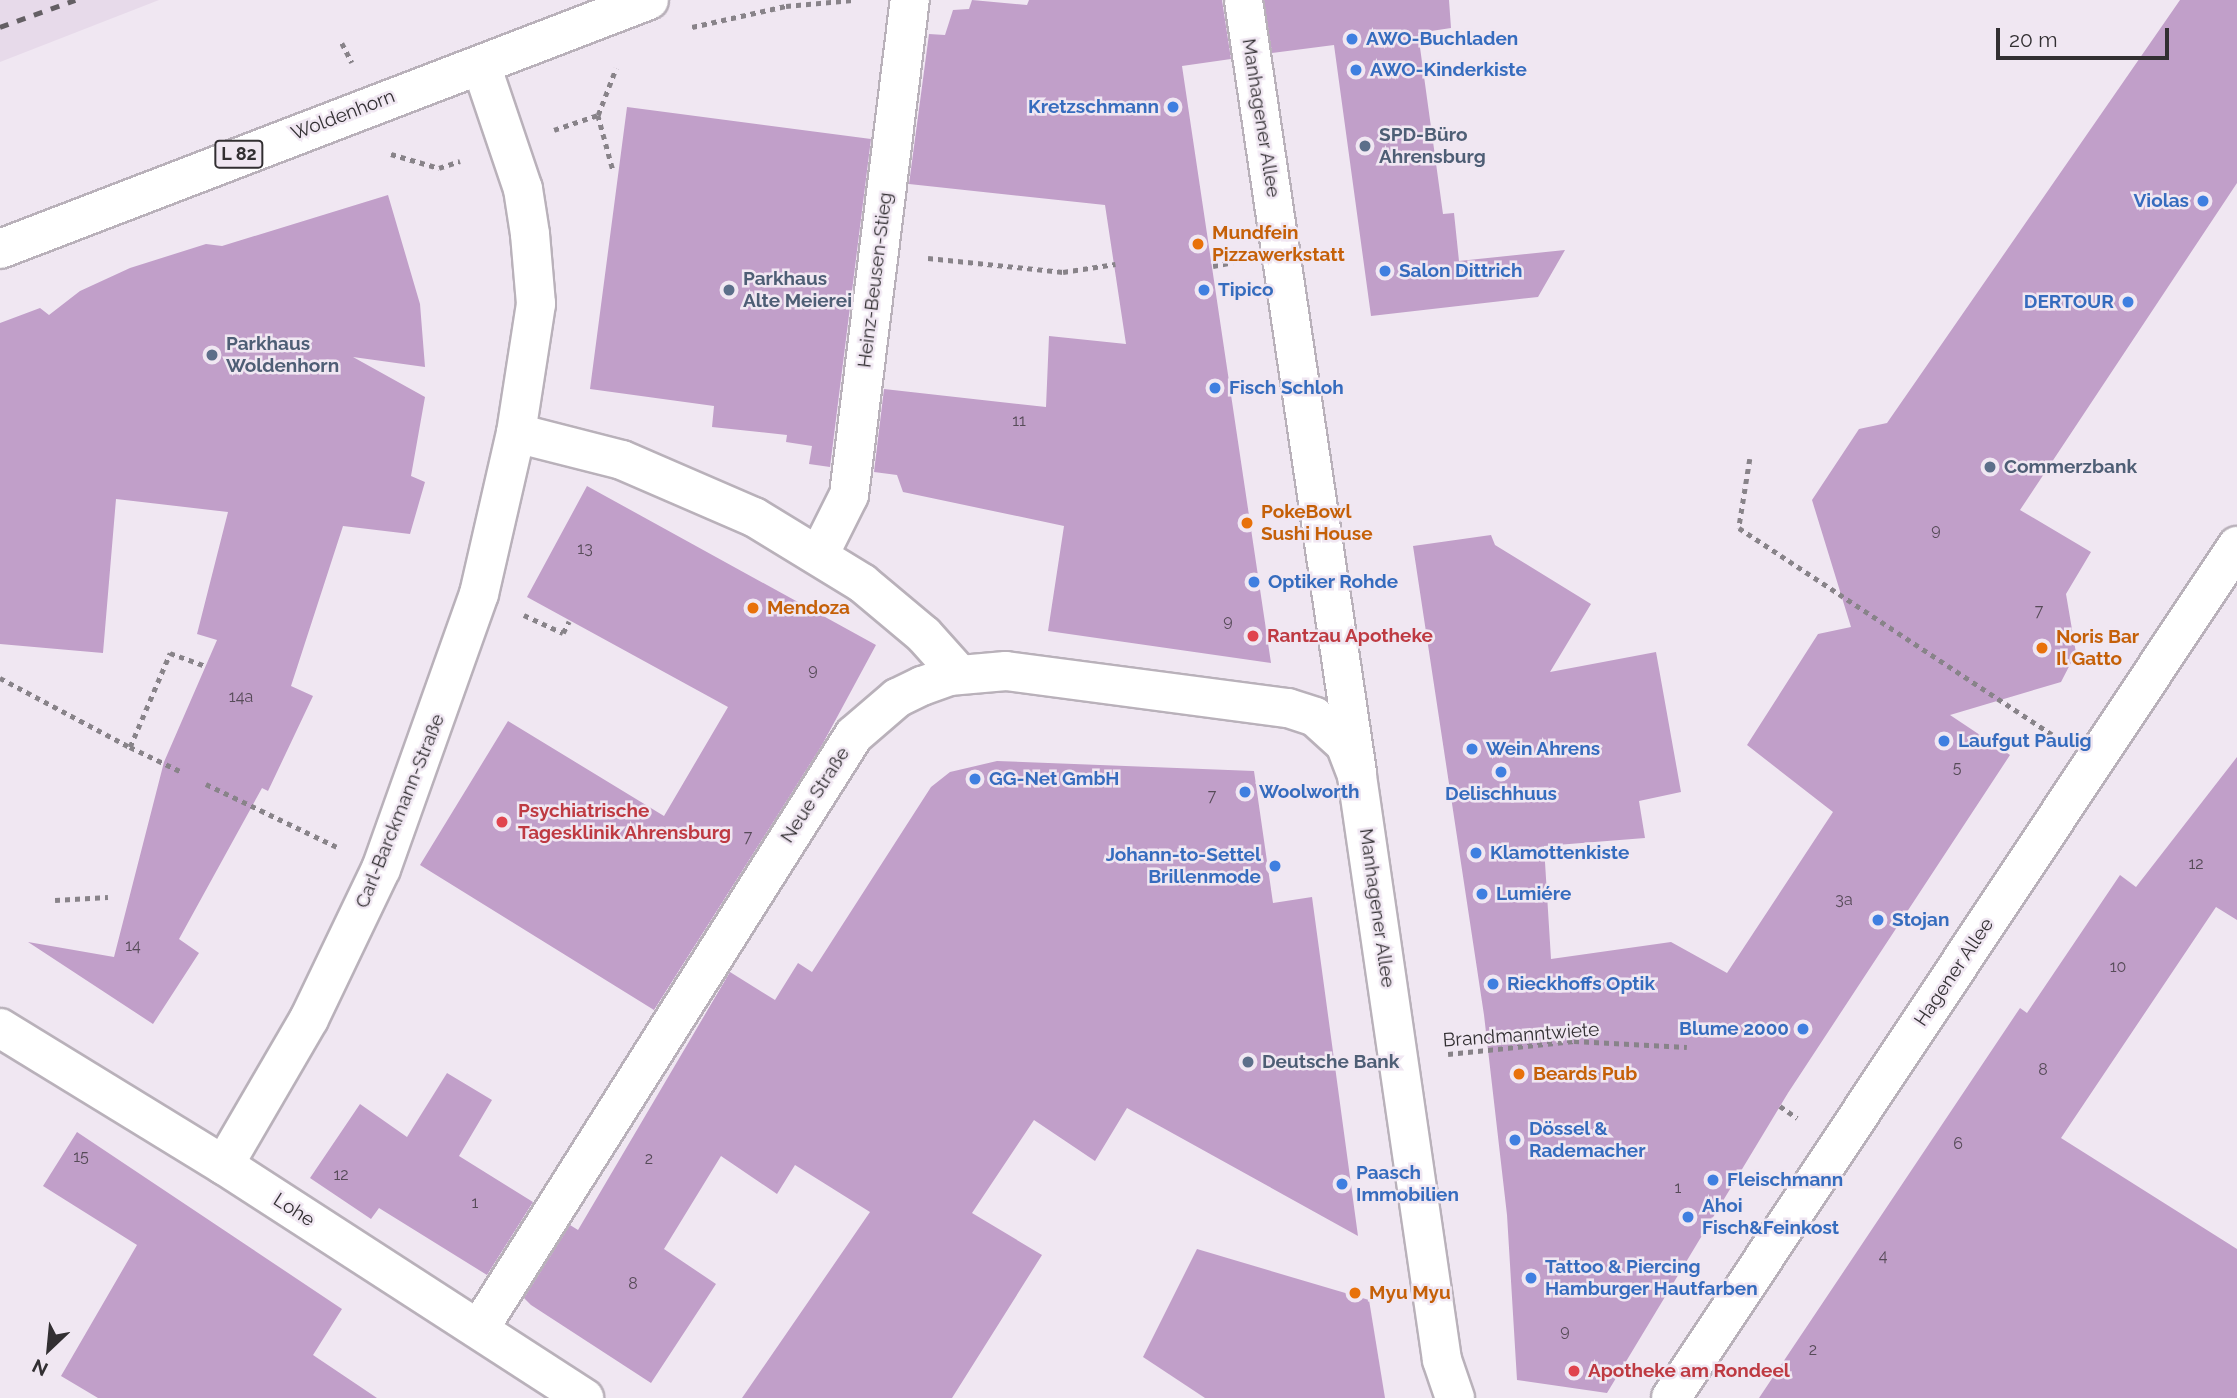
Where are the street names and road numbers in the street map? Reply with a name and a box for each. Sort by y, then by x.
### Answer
street label: Manhagener Allee [1237,36,1285,200]
street label: Woldenhorn [288,85,398,145]
road number: L 82 [213,140,265,168]
street label: Heinz-Beusen-Stieg [853,191,897,369]
street label: Carl-Barckmann-Straße [351,711,449,911]
street label: Neue Straße [776,743,854,847]
street label: Manhagener Allee [1354,826,1400,990]
street label: Hagener Allee [1909,913,1999,1031]
street label: Brandmanntwiete [1442,1018,1600,1052]
street label: Lohe [269,1188,319,1232]

